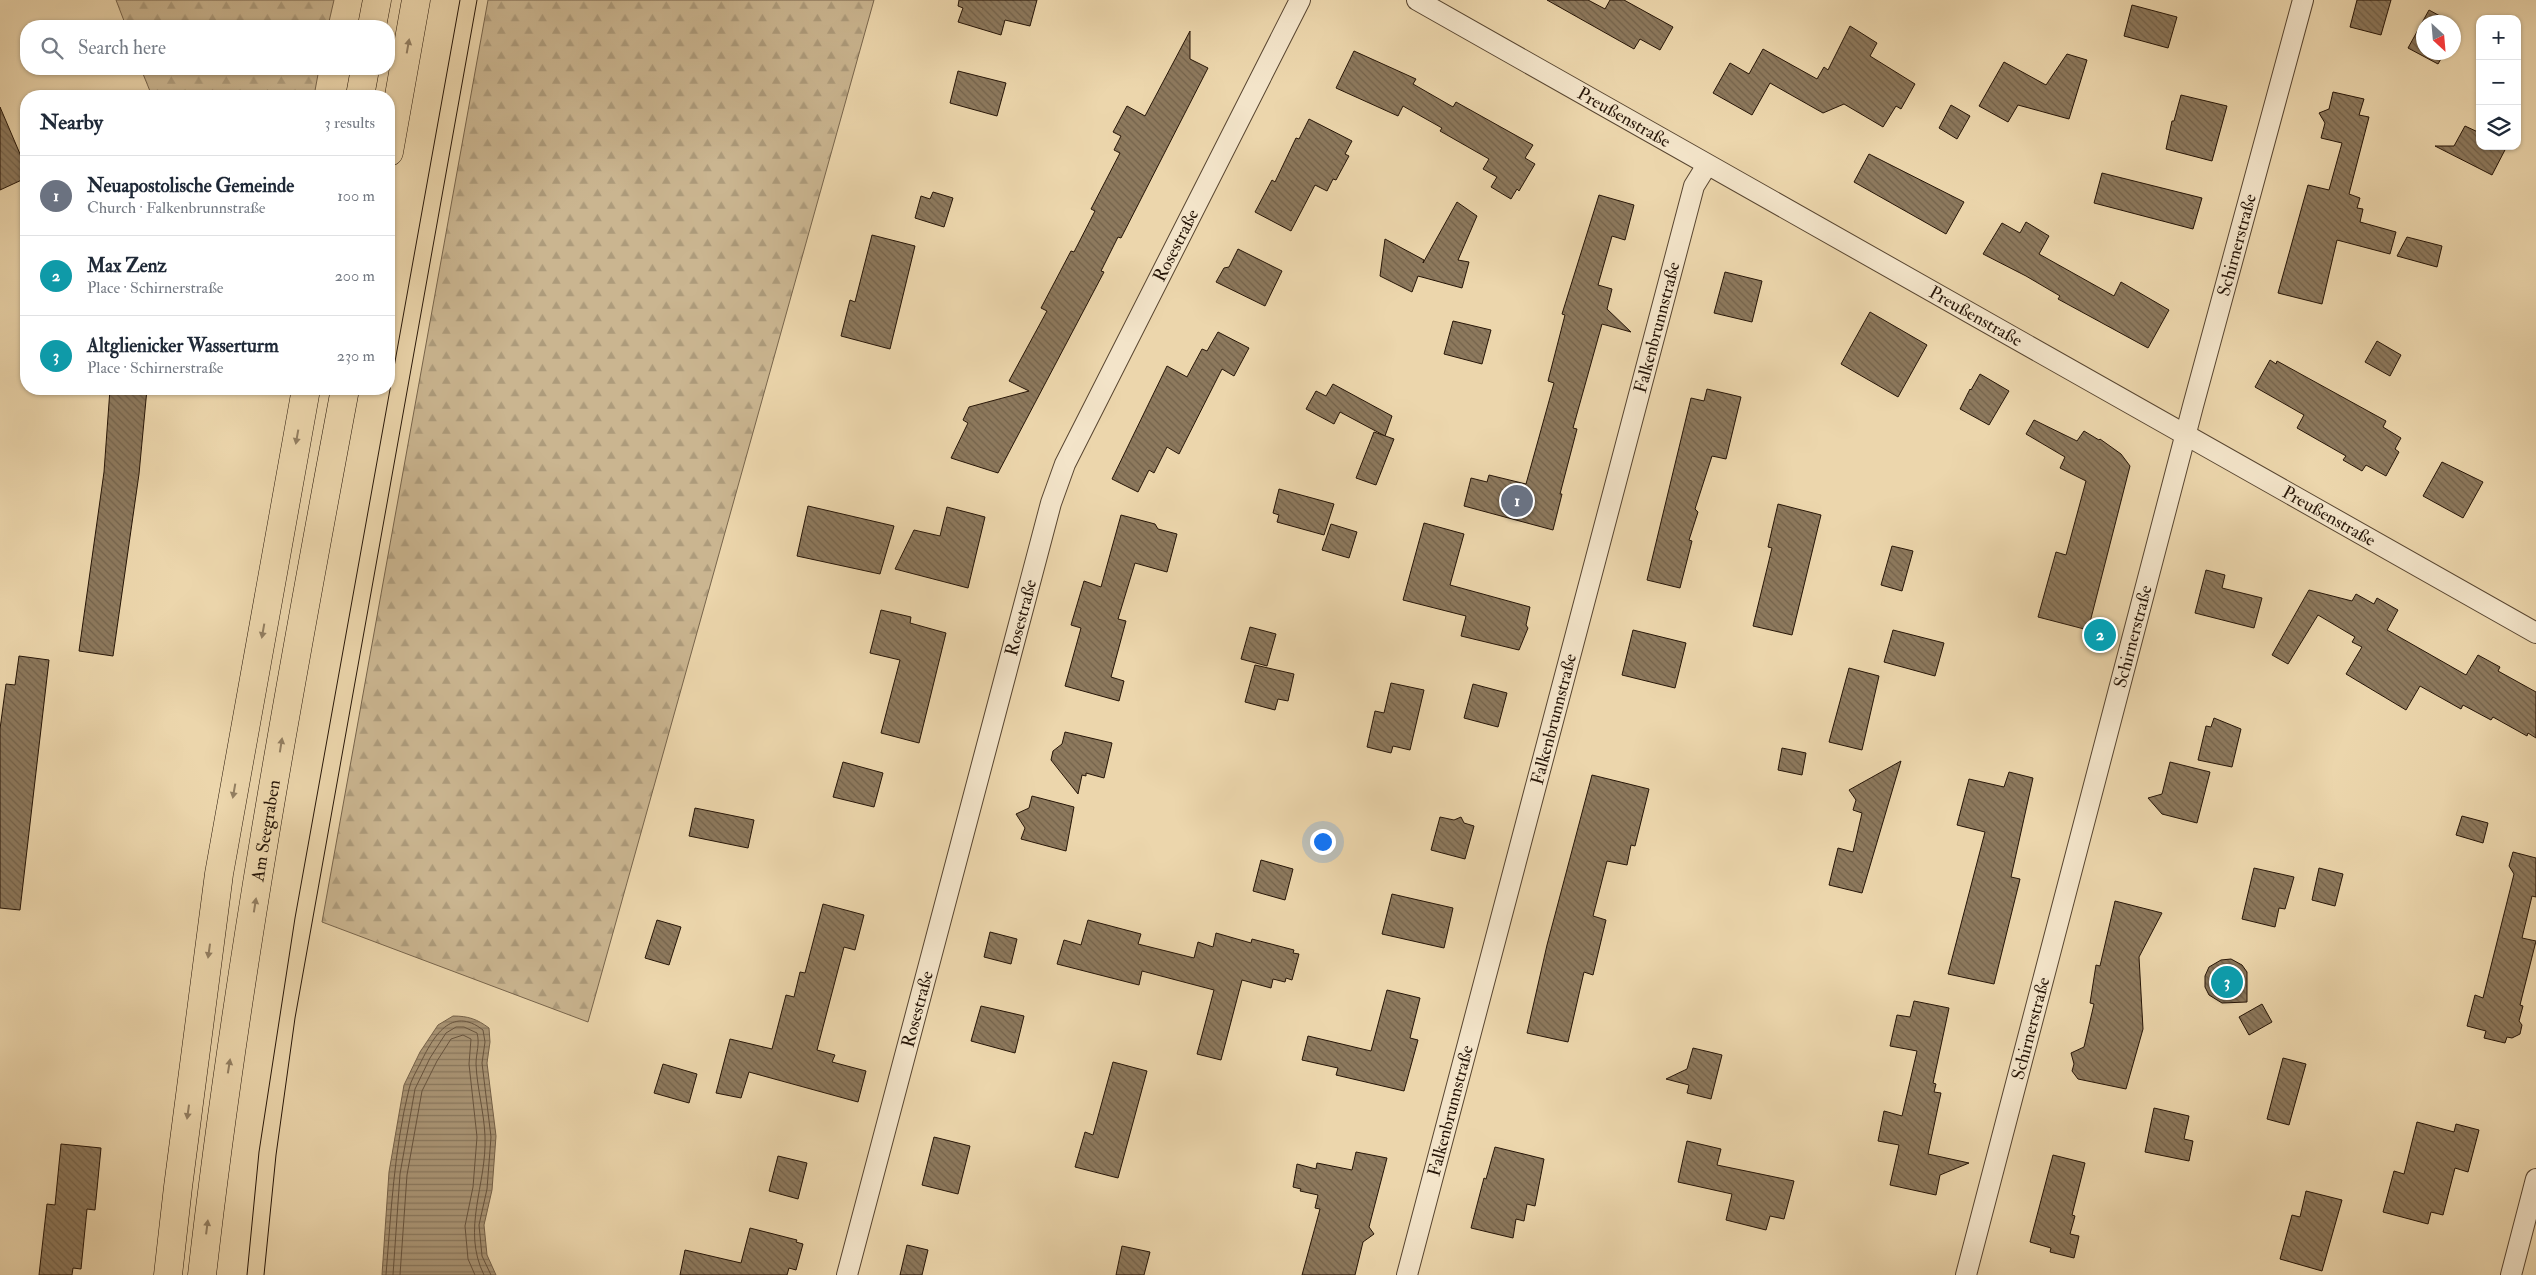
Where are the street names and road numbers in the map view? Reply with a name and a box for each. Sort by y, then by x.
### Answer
street label: Preußenstraße [1573,82,1675,153]
street label: Schirnerstraße [2212,191,2262,299]
street label: Rosestraße [1148,205,1204,286]
street label: Falkenbrunnstraße [1628,259,1685,395]
street label: Preußenstraße [1925,281,2027,352]
street label: Preußenstraße [2278,480,2380,552]
street label: Rosestraße [1000,576,1042,658]
street label: Schirnerstraße [2108,582,2157,690]
street label: Falkenbrunnstraße [1525,650,1582,787]
street label: Am Seegraben [246,778,286,884]
street label: Rosestraße [896,968,939,1050]
street label: Schirnerstraße [2006,974,2055,1082]
street label: Falkenbrunnstraße [1422,1042,1479,1179]

